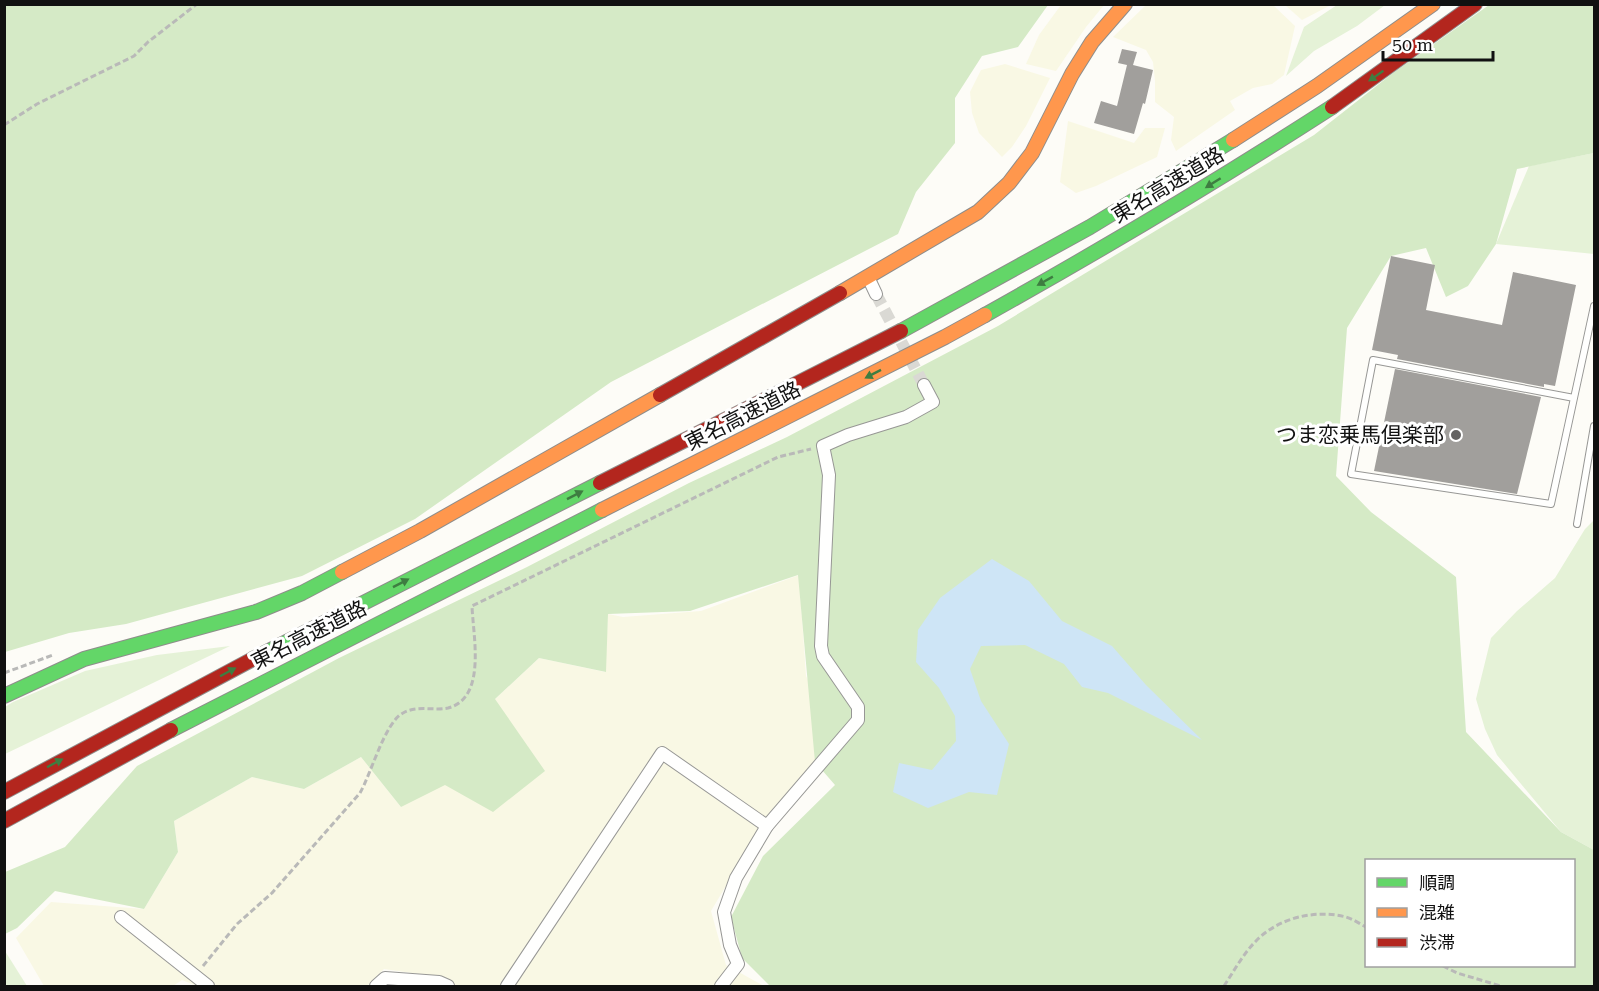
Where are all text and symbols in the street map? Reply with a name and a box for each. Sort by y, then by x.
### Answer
scale bar [1383,24,1492,62]
text: 50 m [1392,34,1433,55]
one-way arrow [1369,70,1385,82]
street label: 東名高速道路 [1108,142,1228,228]
one-way arrow [1205,177,1221,188]
one-way arrow [1037,276,1053,287]
one-way arrow [865,369,882,379]
street label: 東名高速道路 [681,377,805,455]
place label: つま恋乗馬倶楽部 [1276,423,1444,447]
marker: つま恋乗馬倶楽部 [1449,428,1463,442]
one-way arrow [567,490,584,500]
one-way arrow [393,578,410,588]
street label: 東名高速道路 [247,596,371,674]
one-way arrow [219,667,236,677]
one-way arrow [47,758,64,768]
legend [1365,859,1575,967]
text: 順調 [1419,872,1455,893]
text: 混雑 [1419,902,1455,923]
text: 渋滞 [1419,932,1455,953]

